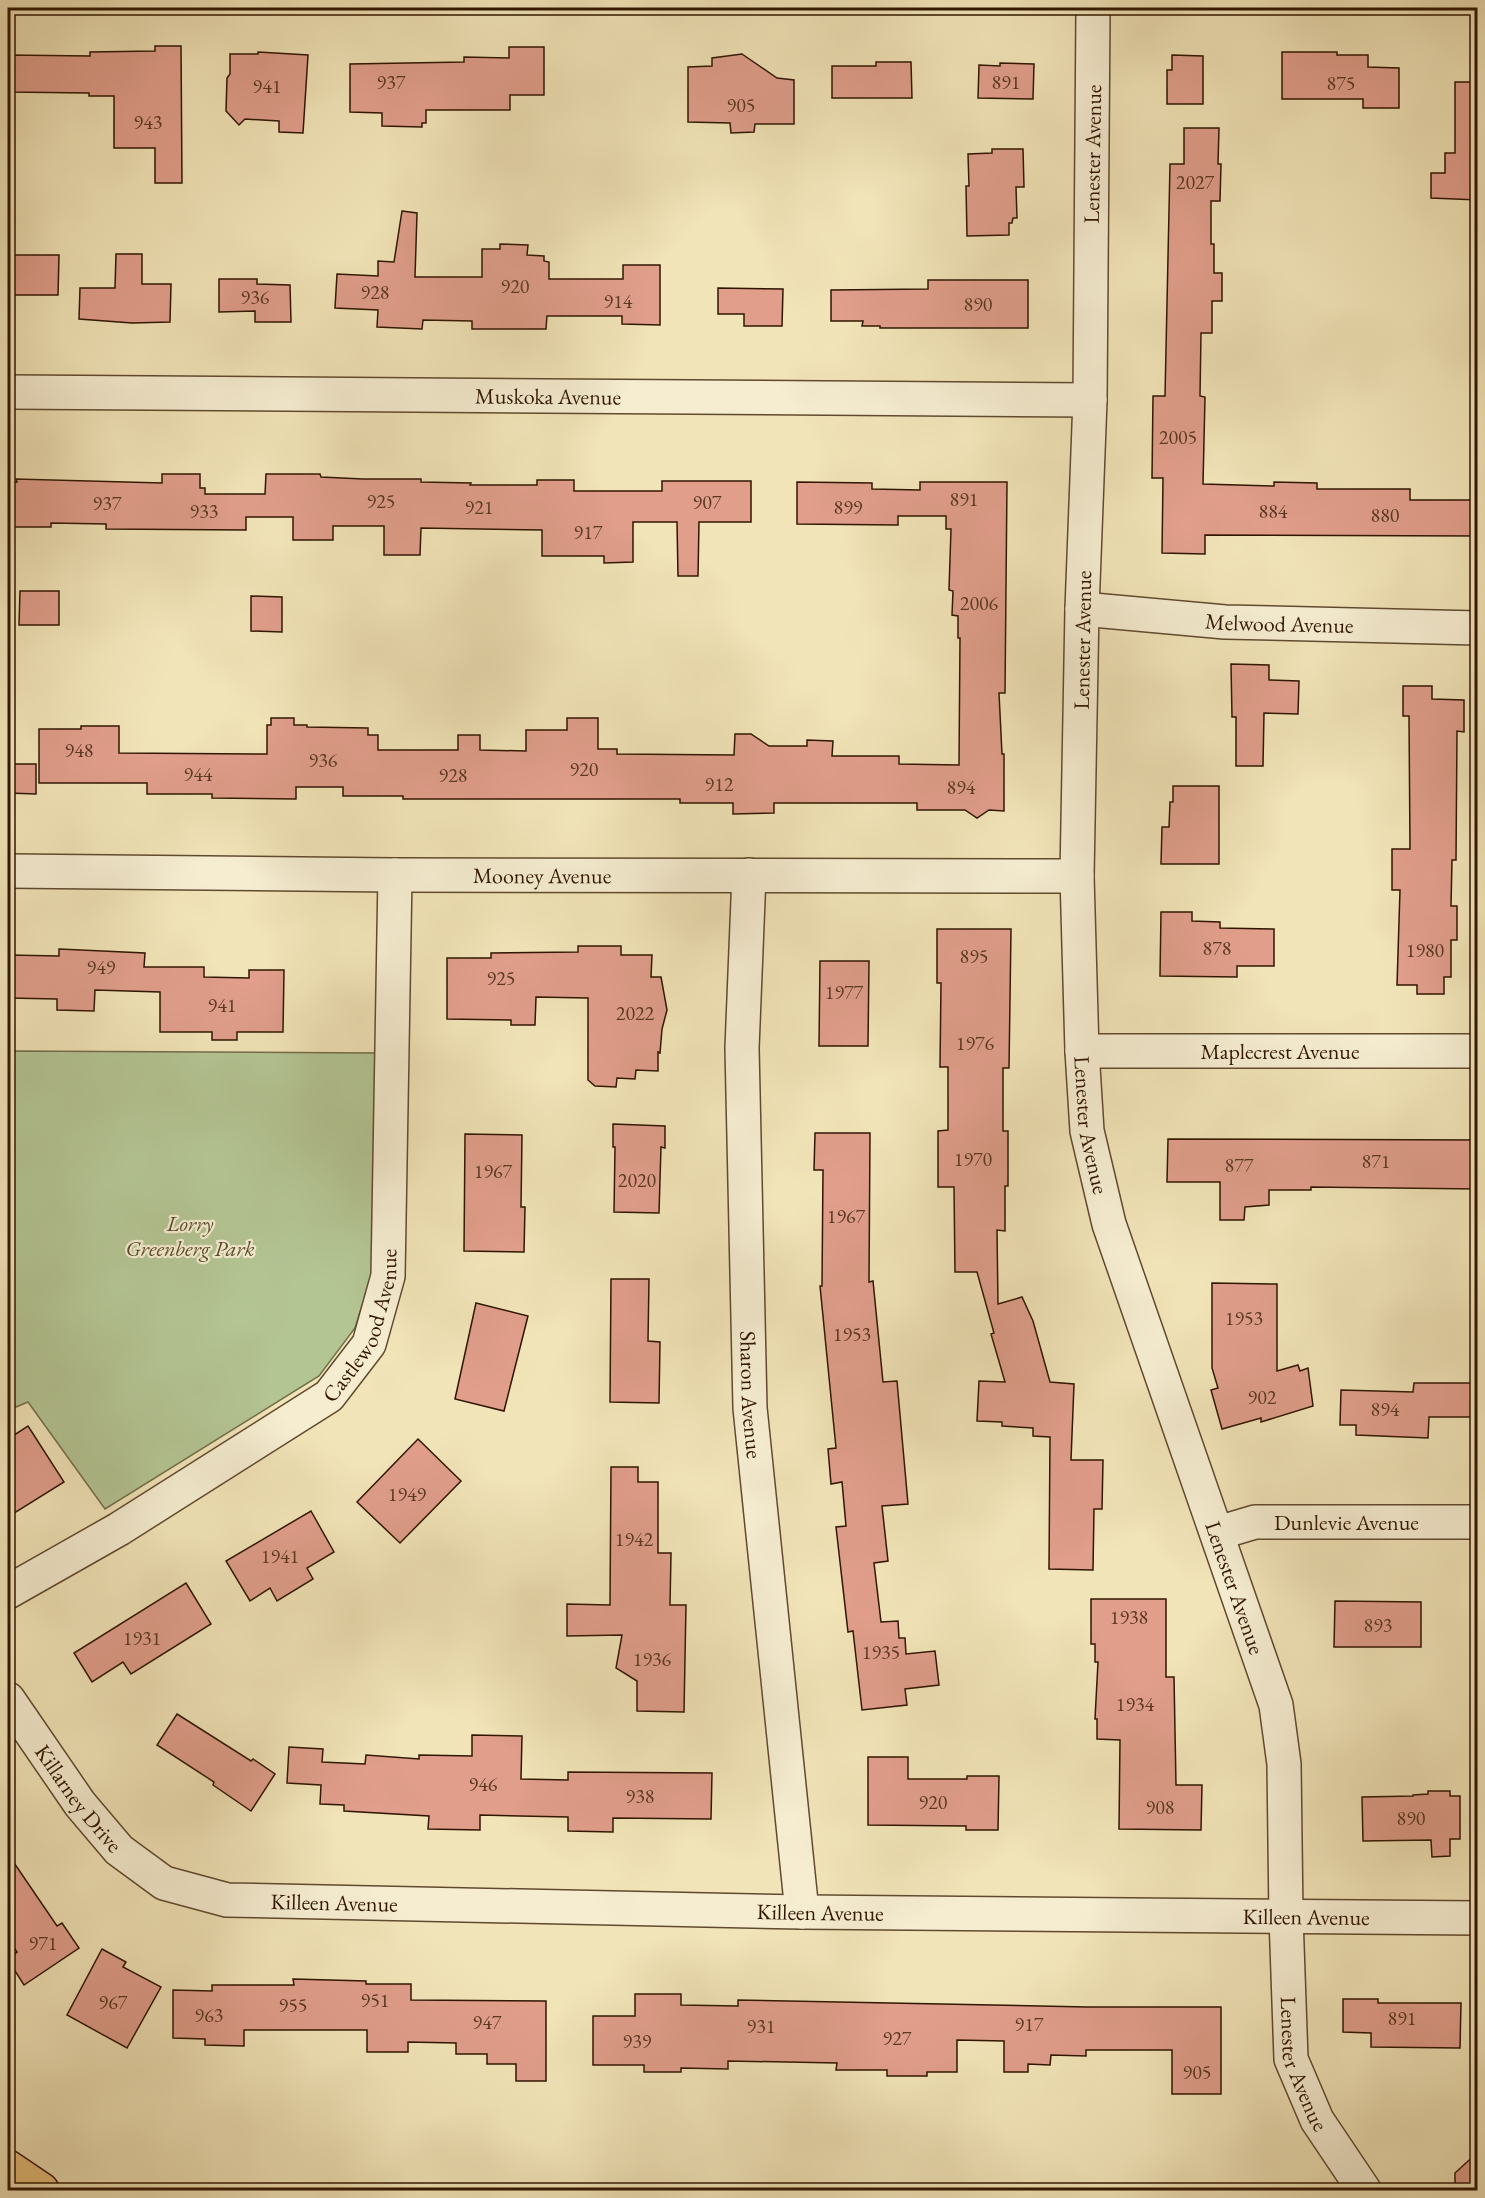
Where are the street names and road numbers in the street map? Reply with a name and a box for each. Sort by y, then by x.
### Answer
street label: Lenester Avenue [1077,84,1108,224]
street label: Muskoka Avenue [475,381,622,412]
street label: Lenester Avenue [1067,570,1098,710]
street label: Melwood Avenue [1204,606,1354,640]
street label: Mooney Avenue [473,861,612,890]
street label: Maplecrest Avenue [1200,1037,1360,1066]
street label: Lenester Avenue [1067,1055,1115,1197]
street label: Castlewood Avenue [316,1248,403,1408]
street label: Sharon Avenue [733,1331,769,1460]
street label: Dunlevie Avenue [1274,1508,1419,1537]
street label: Lenester Avenue [1198,1517,1271,1659]
street label: Killarney Drive [28,1739,129,1859]
street label: Killeen Avenue [270,1887,399,1919]
street label: Killeen Avenue [756,1897,884,1928]
street label: Killeen Avenue [1242,1902,1370,1932]
street label: Lenester Avenue [1274,1996,1335,2137]

